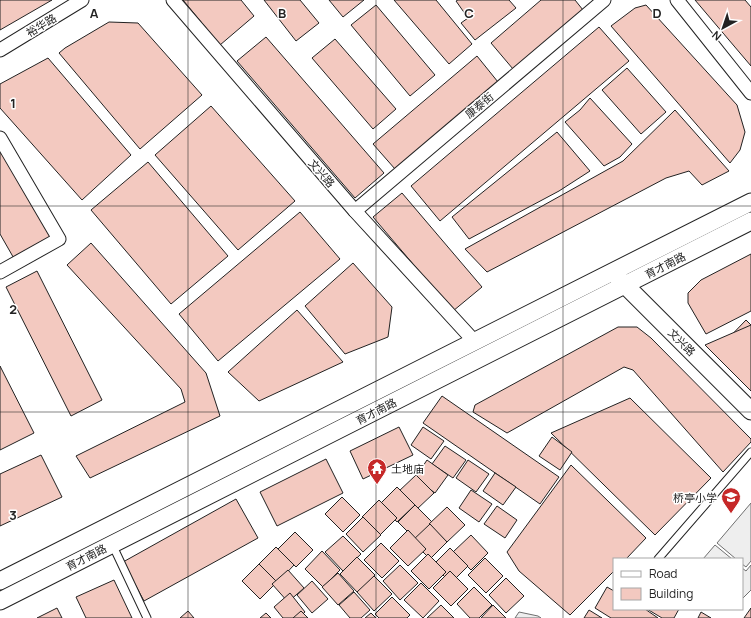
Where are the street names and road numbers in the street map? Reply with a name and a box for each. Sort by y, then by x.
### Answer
street label: 裕华路 [23,10,59,40]
street label: 康泰街 [462,89,496,121]
street label: 文兴路 [306,156,338,190]
street label: 育才南路 [642,248,688,282]
street label: 文兴路 [665,325,699,359]
street label: 育才南路 [353,394,399,428]
street label: 育才南路 [63,540,109,574]

